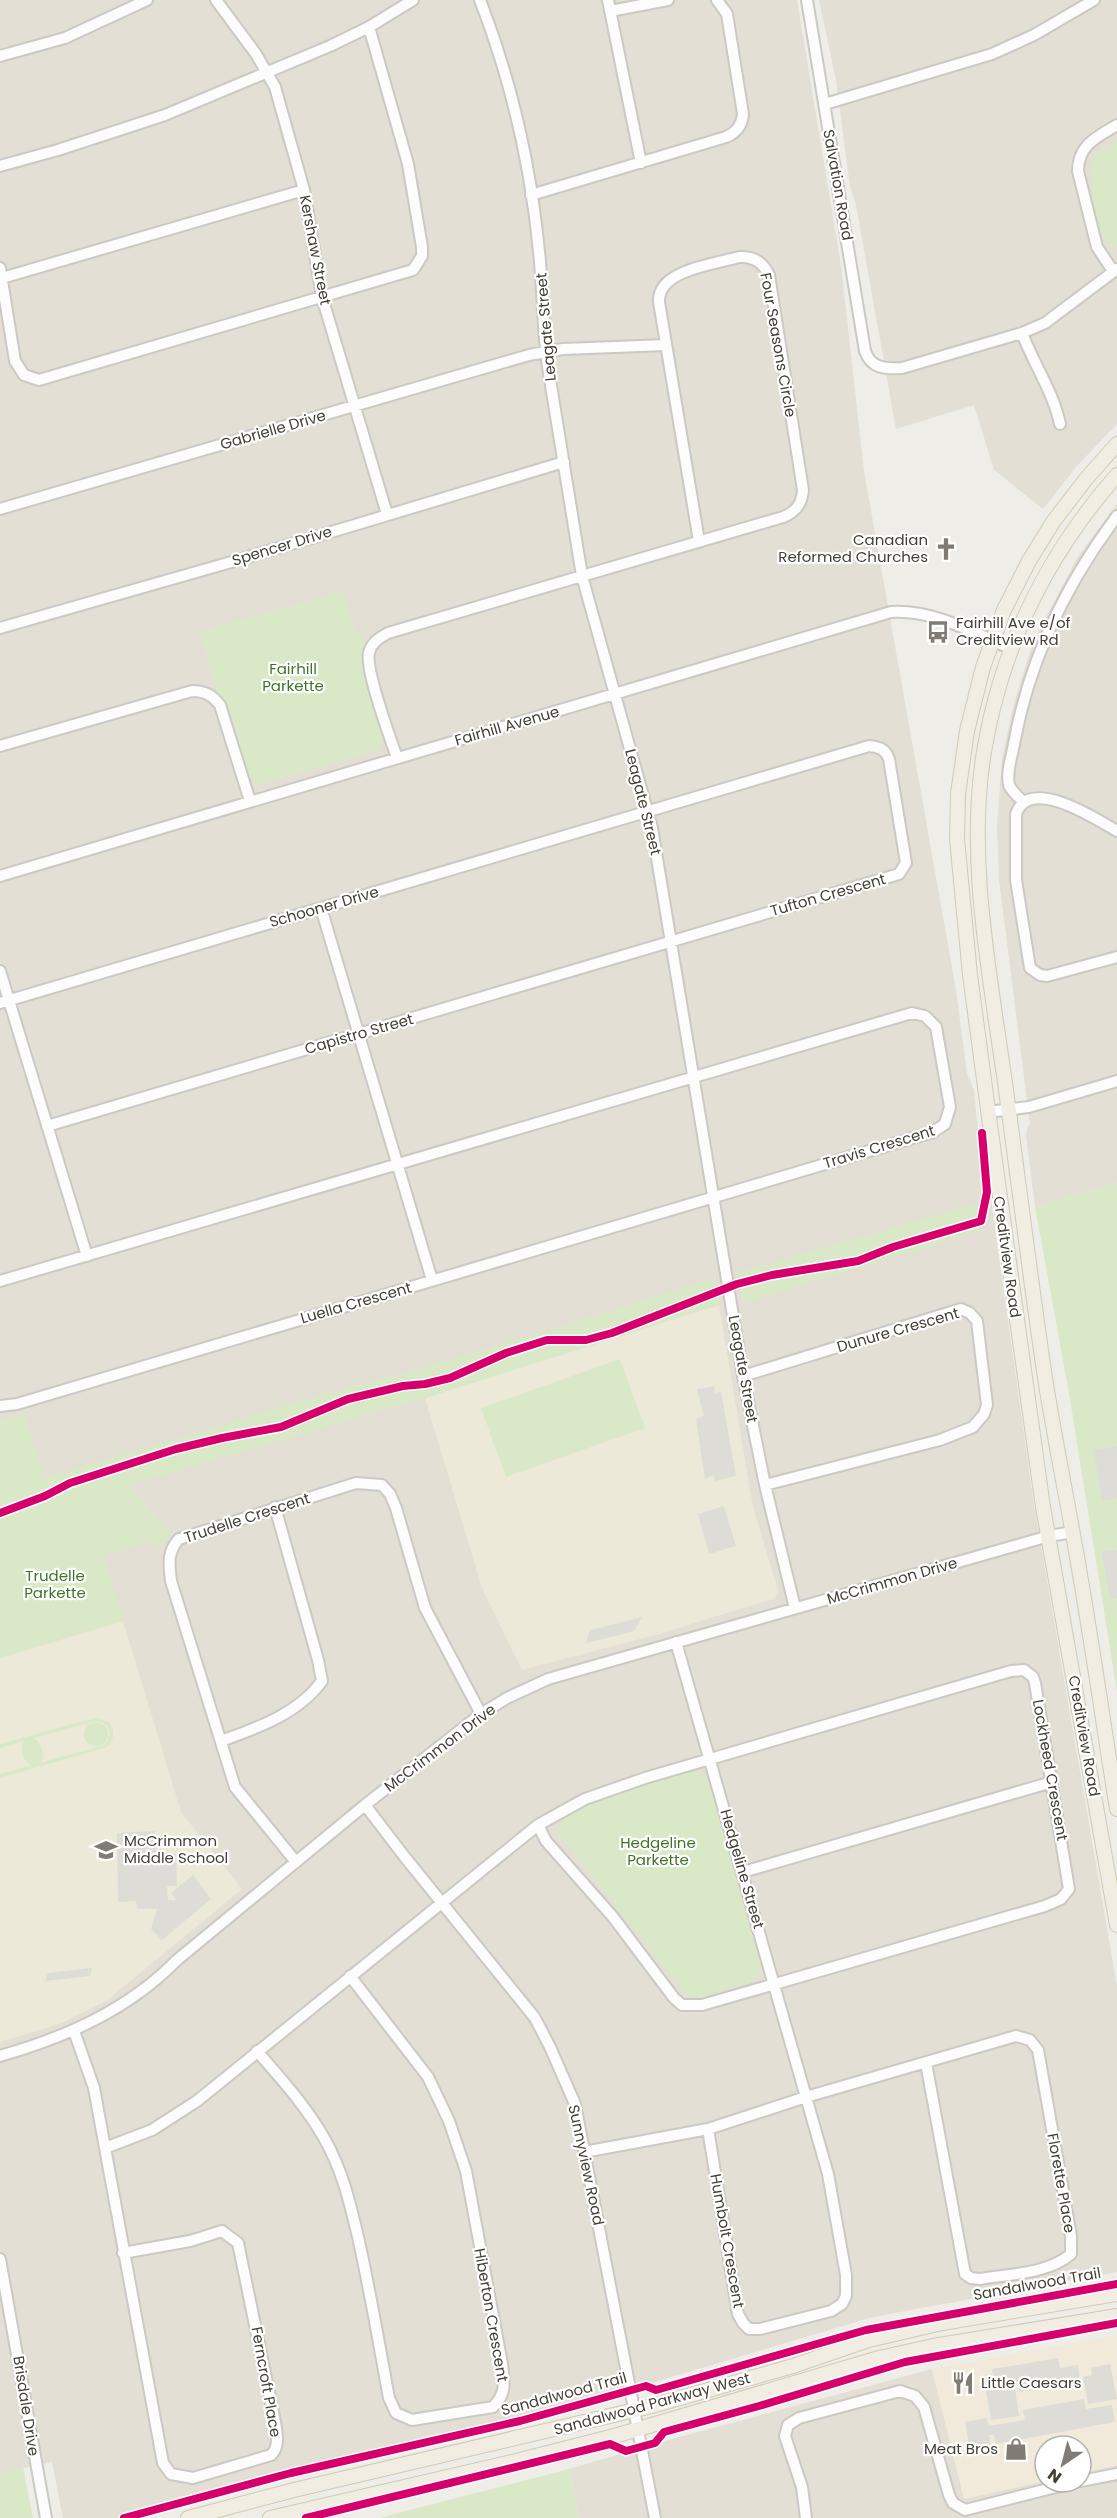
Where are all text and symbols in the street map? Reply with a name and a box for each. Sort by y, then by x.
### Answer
street label: Salvation Road [818,128,859,242]
street label: Kershaw Street [295,193,336,307]
street label: Four Seasons Circle [755,271,802,419]
street label: Leagate Street [530,272,561,382]
street label: Gabrielle Drive [218,404,328,455]
street label: Spencer Drive [229,520,334,571]
place label: Canadian Reformed Churches [778,529,928,567]
church icon: Canadian Reformed Churches [933,536,959,562]
place label: Fairhill Ave e/of Creditview Rd [956,612,1071,650]
bus stop icon: Fairhill Ave e/of Creditview Rd [925,619,951,645]
park label: Fairhill Parkette [262,658,324,696]
street label: Fairhill Avenue [452,701,562,750]
street label: Leagate Street [620,747,667,857]
street label: Tufton Crescent [768,868,888,921]
street label: Schooner Drive [267,881,381,932]
street label: Capistro Street [302,1008,416,1059]
street label: Travis Crescent [821,1120,937,1173]
street label: Creditview Road [989,1195,1026,1319]
street label: Luella Crescent [298,1277,414,1328]
street label: Dunure Crescent [834,1302,961,1357]
street label: Leagate Street [724,1313,763,1424]
street label: Trudelle Crescent [181,1487,312,1548]
street label: McCrimmon Drive [824,1552,959,1609]
park label: Trudelle Parkette [24,1565,86,1603]
street label: Creditview Road [1064,1674,1105,1798]
street label: Lockheed Crescent [1028,1698,1073,1842]
street label: McCrimmon Drive [380,1699,500,1796]
street label: Hedgeline Street [715,1807,770,1931]
place label: McCrimmon Middle School [124,1830,228,1868]
park label: Hedgeline Parkette [620,1832,696,1870]
school or university icon: McCrimmon Middle School [93,1837,119,1863]
street label: Sunnyview Road [563,2103,610,2227]
street label: Florette Place [1042,2131,1081,2234]
street label: Humbolt Crescent [705,2172,750,2310]
street label: Hiberton Crescent [469,2246,514,2383]
street label: Sandalwood Trail [971,2262,1102,2305]
street label: Ferncroft Place [246,2325,287,2439]
street label: Brisdale Drive [8,2354,45,2458]
street label: Sandalwood Trail [499,2367,629,2420]
street label: Sandalwood Parkway West [551,2367,752,2440]
restaurant icon: Little Caesars [950,2370,976,2396]
place label: Little Caesars [981,2372,1082,2393]
north arrow [1033,2434,1093,2494]
shop icon: Meat Bros [1003,2436,1029,2462]
place label: Meat Bros [924,2438,998,2459]
text: N [1043,2463,1066,2489]

